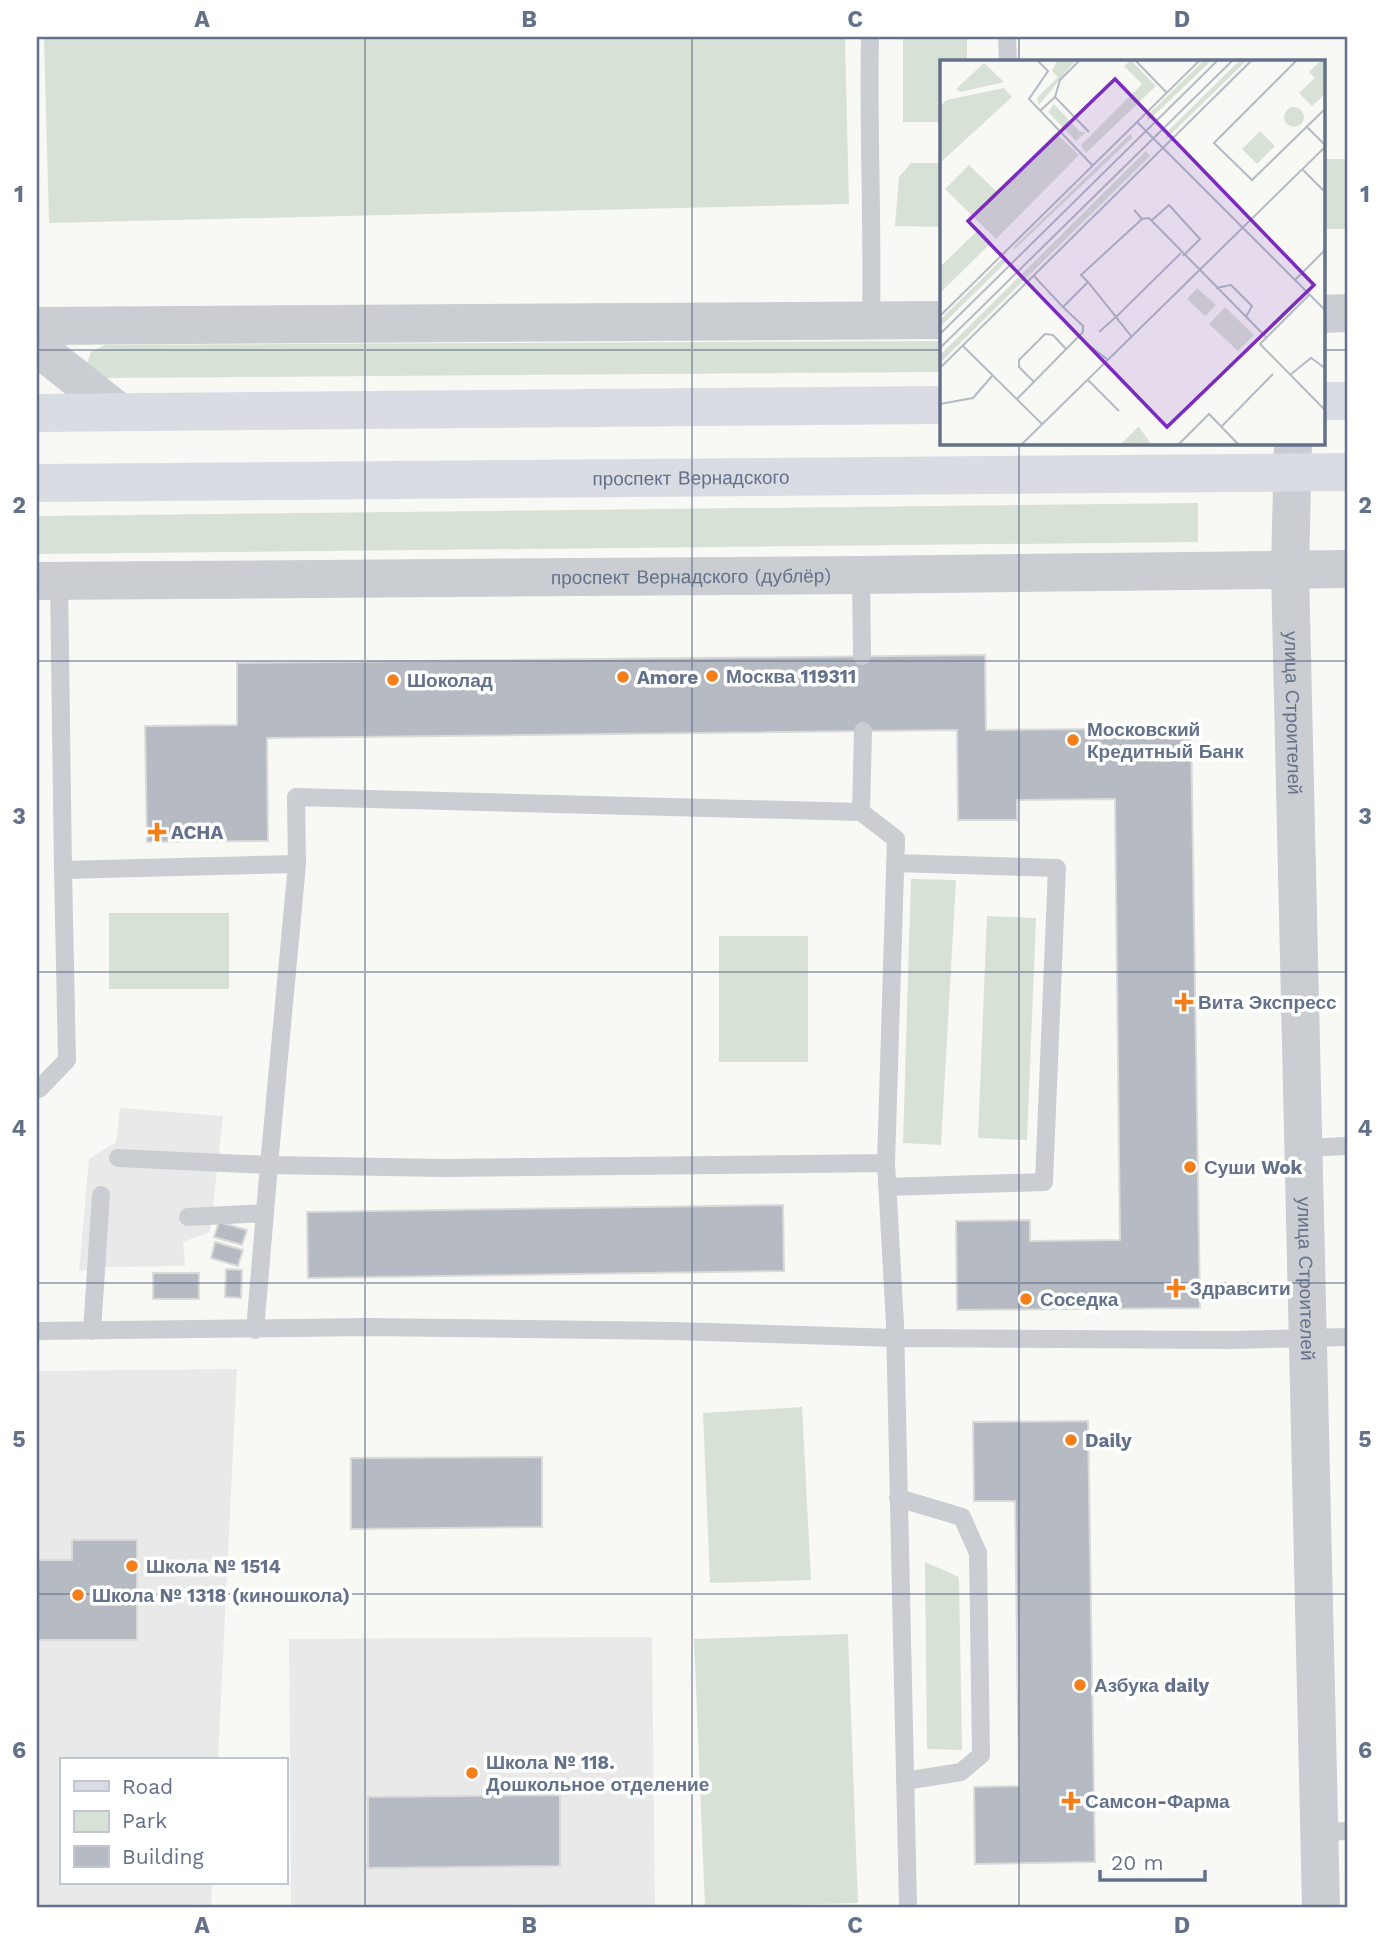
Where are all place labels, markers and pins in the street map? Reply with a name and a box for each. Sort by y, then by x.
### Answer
place label: Москва 119311 [726,665,856,688]
place label: Amore [637,666,698,689]
marker: Москва 119311 [704,668,720,684]
place label: Шоколад [407,669,493,692]
marker: Amore [615,669,631,685]
marker: Шоколад [385,672,401,688]
place label: Московский Кредитный Банк [1087,718,1244,763]
marker: Московский Кредитный Банк [1065,732,1081,748]
place label: ACHA [171,821,223,844]
marker: ACHA [149,824,165,840]
place label: Вита Экспресс [1198,991,1337,1014]
marker: Вита Экспресс [1176,994,1192,1010]
place label: Суши Wok [1204,1156,1303,1179]
marker: Суши Wok [1182,1159,1198,1175]
place label: Здравсити [1190,1277,1291,1300]
marker: Здравсити [1168,1280,1184,1296]
place label: Соседка [1040,1288,1119,1311]
marker: Соседка [1018,1291,1034,1307]
place label: Daily [1085,1429,1132,1452]
marker: Daily [1063,1432,1079,1448]
place label: Школа № 1514 [146,1555,281,1578]
marker: Школа № 1514 [124,1558,140,1574]
place label: Школа № 1318 (киношкола) [92,1584,350,1607]
marker: Школа № 1318 (киношкола) [70,1587,86,1603]
place label: Азбука daily [1094,1674,1210,1697]
marker: Азбука daily [1072,1677,1088,1693]
place label: Школа № 118. Дошкольное отделение [486,1751,709,1796]
marker: Школа № 118. Дошкольное отделение [464,1765,480,1781]
place label: Самсон-Фарма [1085,1790,1230,1813]
marker: Самсон-Фарма [1063,1793,1079,1809]

